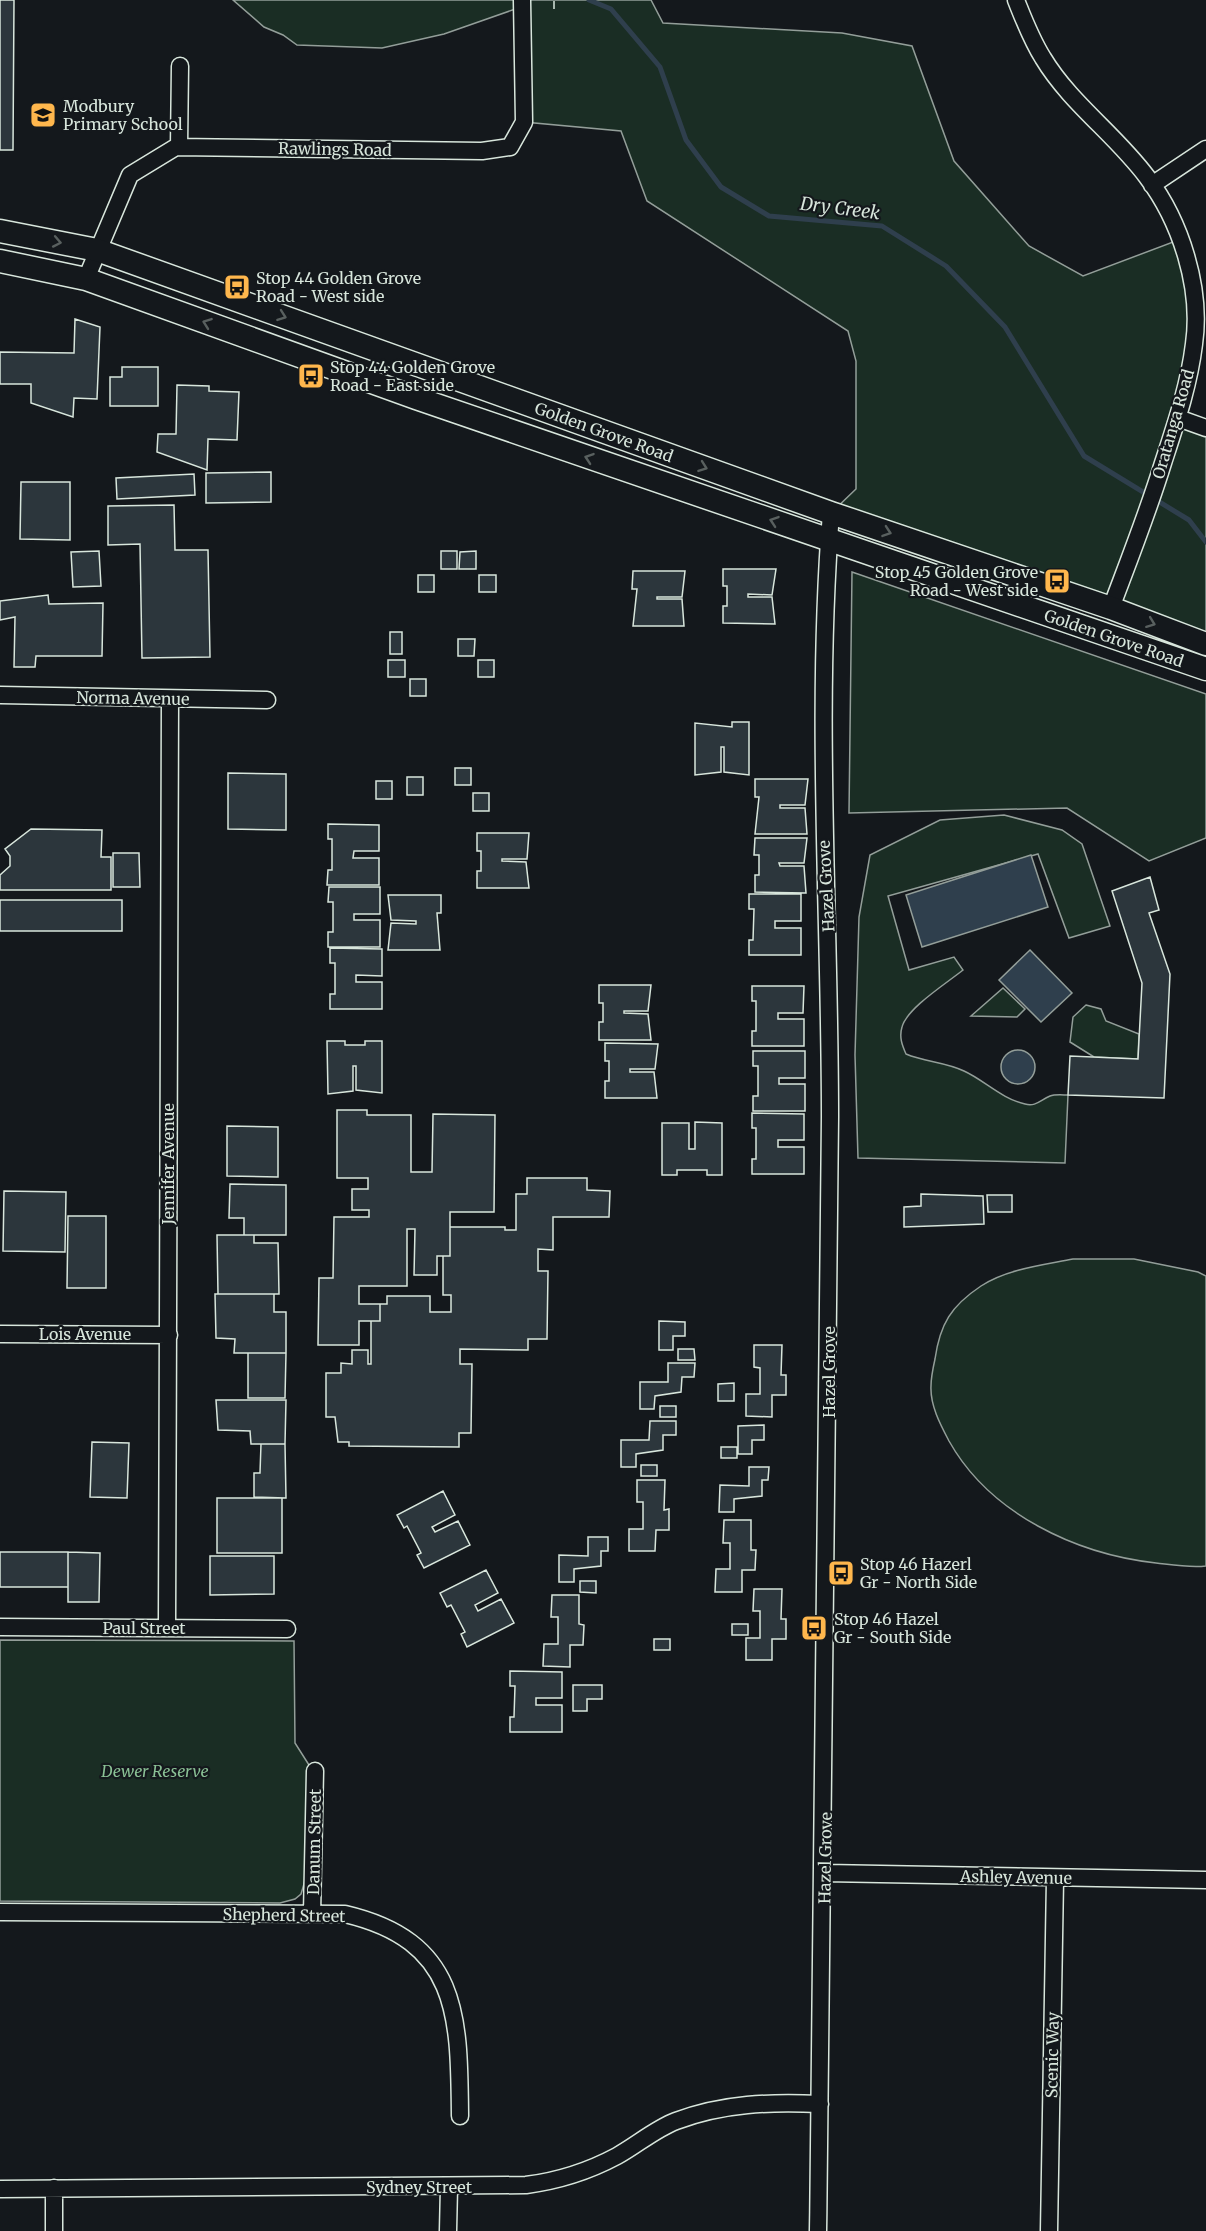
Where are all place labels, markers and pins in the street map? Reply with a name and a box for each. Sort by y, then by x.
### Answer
place label: Modbury Primary School [63,96,183,134]
school or university icon: Modbury Primary School [28,100,58,130]
place label: Stop 44 Golden Grove Road - West side [256,268,421,306]
bus stop icon: Stop 44 Golden Grove Road - West side [222,272,252,302]
place label: Stop 44 Golden Grove Road - East side [330,357,495,395]
bus stop icon: Stop 44 Golden Grove Road - East side [296,361,326,391]
place label: Stop 45 Golden Grove Road - West side [875,562,1038,600]
bus stop icon: Stop 45 Golden Grove Road - West side [1042,566,1072,596]
place label: Stop 46 Hazerl Gr - North Side [860,1554,977,1592]
bus stop icon: Stop 46 Hazerl Gr - North Side [826,1558,856,1588]
place label: Stop 46 Hazel Gr - South Side [834,1609,951,1647]
bus stop icon: Stop 46 Hazel Gr - South Side [799,1613,829,1643]

